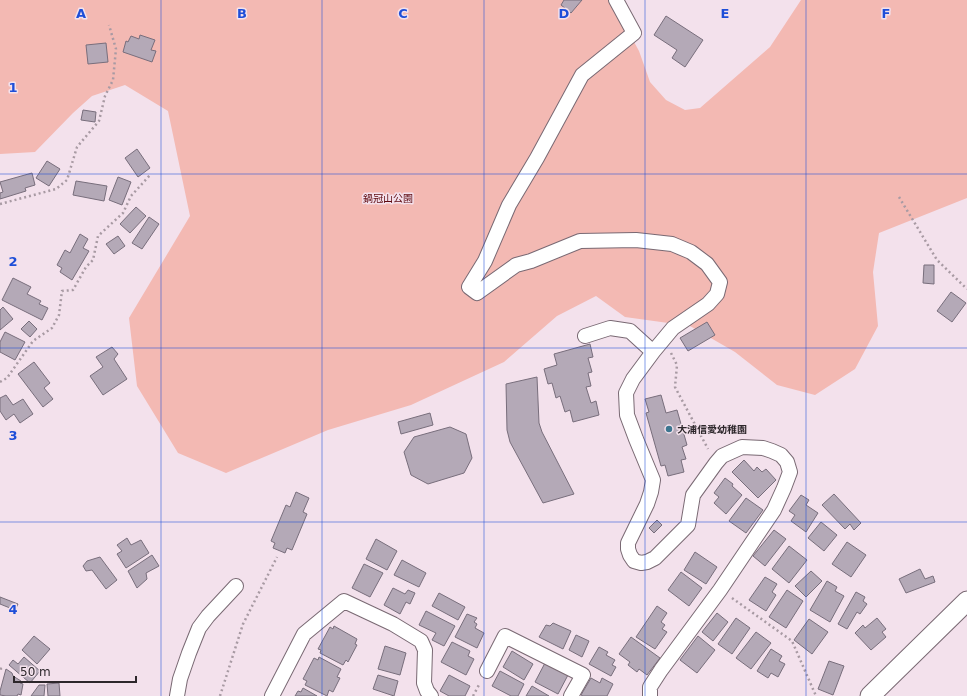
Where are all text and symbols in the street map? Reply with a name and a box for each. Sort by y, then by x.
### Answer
text: A [76,6,86,21]
text: B [237,6,247,21]
text: C [398,6,408,21]
text: D [559,6,570,21]
text: E [721,6,729,21]
text: F [882,6,890,21]
text: 1 [8,80,18,95]
park label: 鍋冠山公園 [363,193,413,204]
text: 2 [8,254,18,269]
marker: 大浦信愛幼稚園 [664,424,674,434]
place label: 大浦信愛幼稚園 [677,424,747,435]
text: 3 [8,428,18,443]
text: 4 [8,602,18,617]
scale bar [14,658,136,684]
text: 50 m [20,665,51,679]

